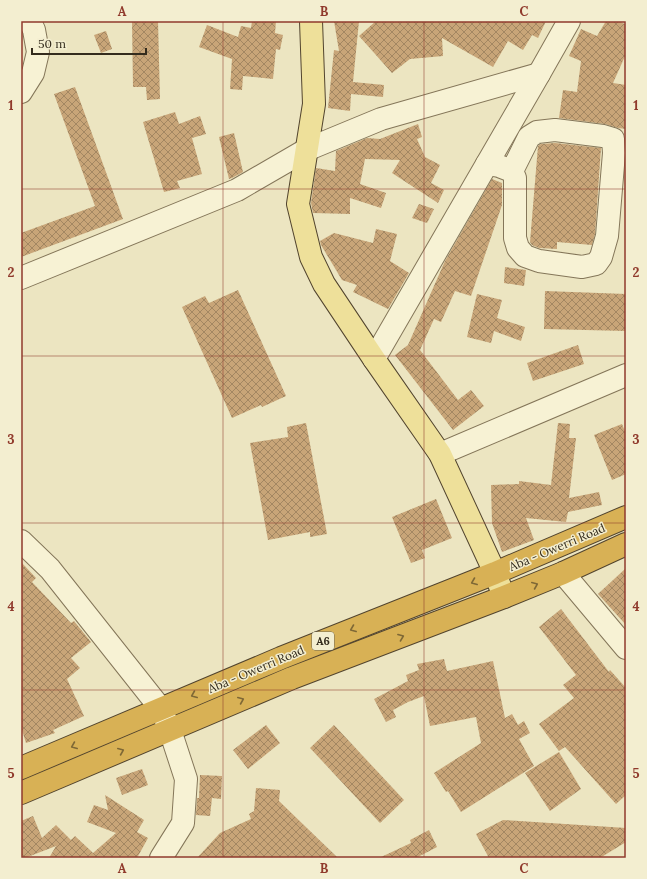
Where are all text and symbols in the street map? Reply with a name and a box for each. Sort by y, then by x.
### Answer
text: A [118,3,127,20]
text: B [320,3,329,20]
text: C [520,3,529,20]
scale bar [32,30,146,56]
text: 50 m [38,36,66,51]
text: 1 [8,97,14,114]
text: 1 [633,97,639,114]
text: 2 [8,264,15,281]
text: 2 [633,264,640,281]
text: 3 [7,431,15,448]
text: 3 [632,431,640,448]
street label: Aba - Owerri Road [506,520,607,574]
one-way arrow [471,577,478,585]
one-way arrow [532,581,539,589]
text: 4 [7,598,15,615]
text: 4 [632,598,640,615]
one-way arrow [350,625,357,633]
road number: A6 [312,632,334,650]
one-way arrow [397,633,404,641]
street label: Aba - Owerri Road [205,642,306,696]
one-way arrow [191,690,199,698]
one-way arrow [237,697,244,705]
one-way arrow [71,741,78,749]
one-way arrow [117,748,125,756]
text: 5 [7,765,15,782]
text: 5 [632,765,640,782]
text: A [118,860,127,877]
text: B [320,860,329,877]
text: C [520,860,529,877]

